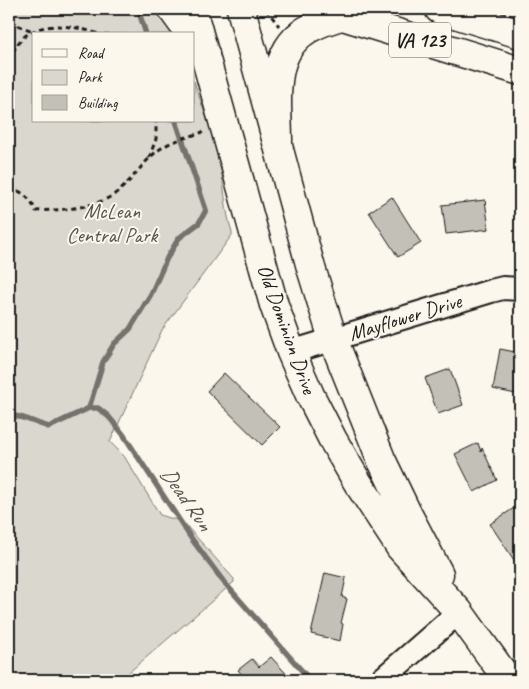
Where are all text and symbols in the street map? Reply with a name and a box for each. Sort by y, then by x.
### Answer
road number: VA 123 [389,22,451,58]
legend [32,32,195,122]
text: Road [78,44,105,63]
text: Park [78,68,103,87]
text: Building [78,94,118,113]
park label: McLean Central Park [67,198,159,248]
street label: Old Dominion Drive [252,261,323,398]
street label: Mayflower Drive [346,287,465,346]
water label: Dead Run [154,461,219,538]

